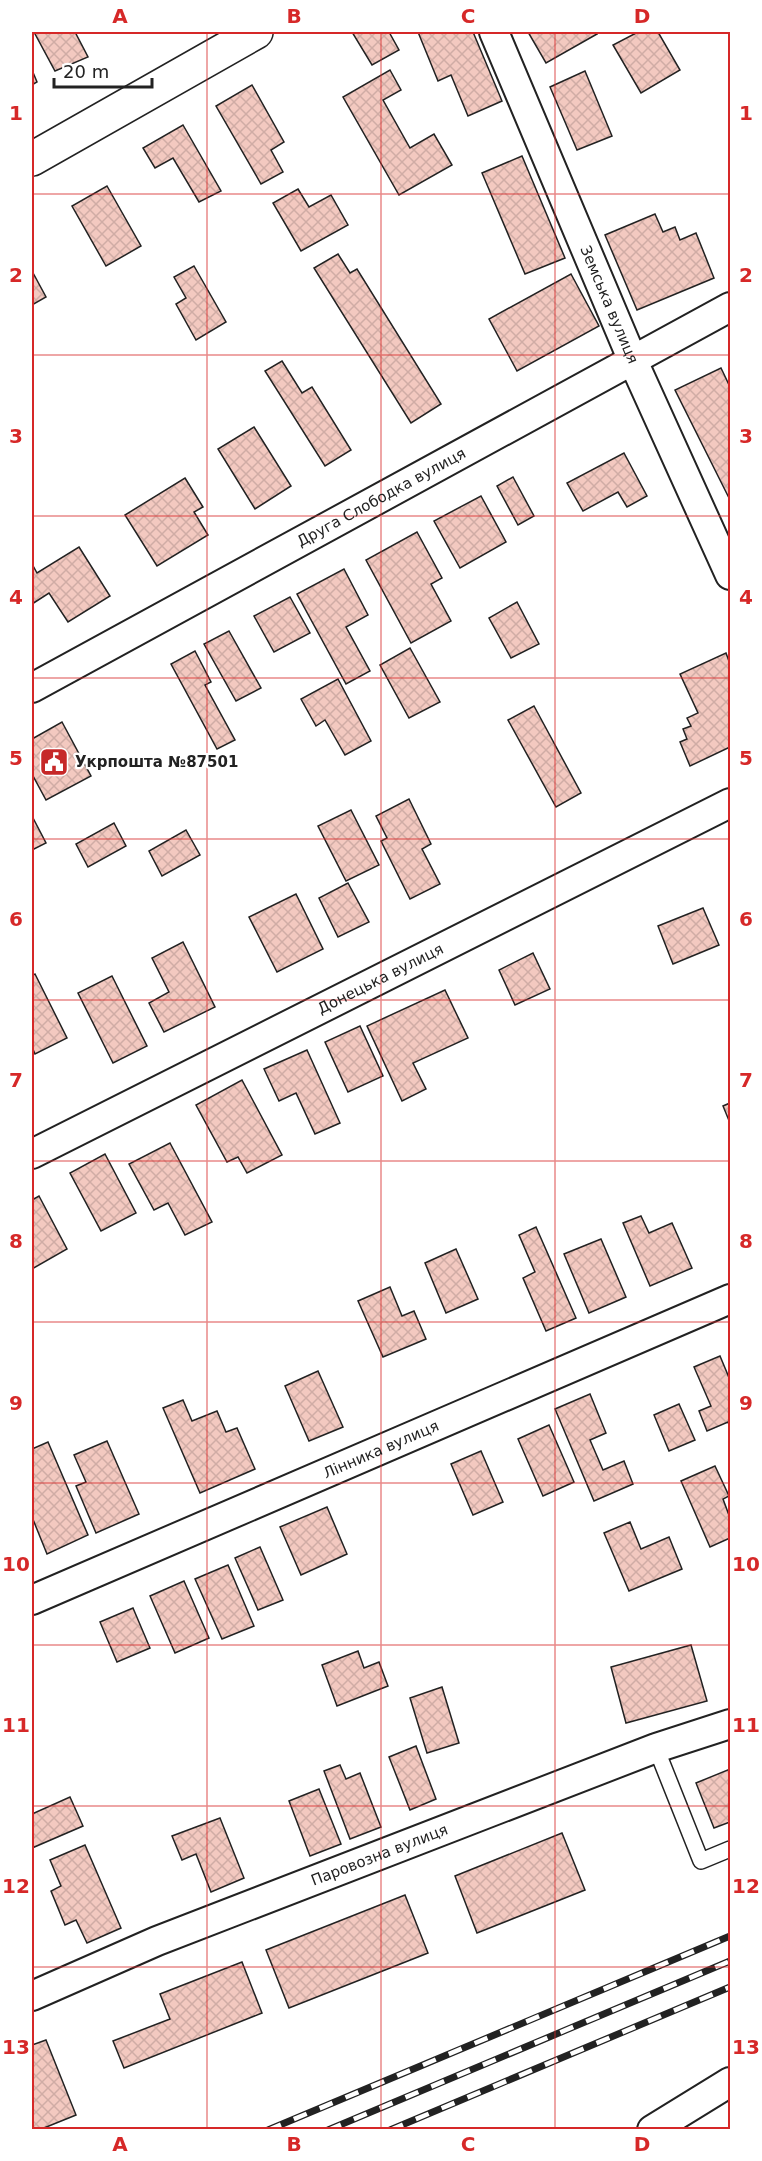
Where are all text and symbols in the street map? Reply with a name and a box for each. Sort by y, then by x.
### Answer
text: A [112,4,128,28]
text: B [286,4,302,28]
text: C [461,4,475,28]
text: D [634,4,650,28]
scale bar [54,51,152,89]
text: 20 m [63,61,109,82]
text: 1 [9,101,23,125]
text: 1 [739,101,753,125]
street label: Земська вулиця [576,243,642,367]
text: 2 [9,263,23,287]
text: 2 [739,263,753,287]
text: 3 [9,424,23,448]
text: 3 [739,424,753,448]
street label: Друга Слободка вулиця [294,444,469,551]
text: 4 [9,585,23,609]
text: 4 [739,585,753,609]
text: 5 [9,746,23,770]
public building icon: Укрпошта №87501 [38,746,70,778]
text: 5 [739,746,753,770]
place label: Укрпошта №87501 [75,753,238,771]
text: 6 [9,907,23,931]
text: 6 [739,907,753,931]
street label: Донецька вулиця [315,940,446,1018]
text: 7 [9,1068,23,1092]
text: 7 [739,1068,753,1092]
text: 8 [9,1229,23,1253]
text: 8 [739,1229,753,1253]
text: 9 [9,1391,23,1415]
text: 9 [739,1391,753,1415]
street label: Лінника вулиця [320,1417,442,1482]
text: 10 [2,1552,30,1576]
text: 10 [732,1552,760,1576]
text: 11 [2,1713,30,1737]
text: 11 [732,1713,760,1737]
street label: Паровозна вулиця [308,1820,450,1890]
text: 12 [2,1874,30,1898]
text: 12 [732,1874,760,1898]
text: 13 [2,2035,30,2059]
text: 13 [732,2035,760,2059]
text: A [112,2132,128,2156]
text: B [286,2132,302,2156]
text: C [461,2132,475,2156]
text: D [634,2132,650,2156]

